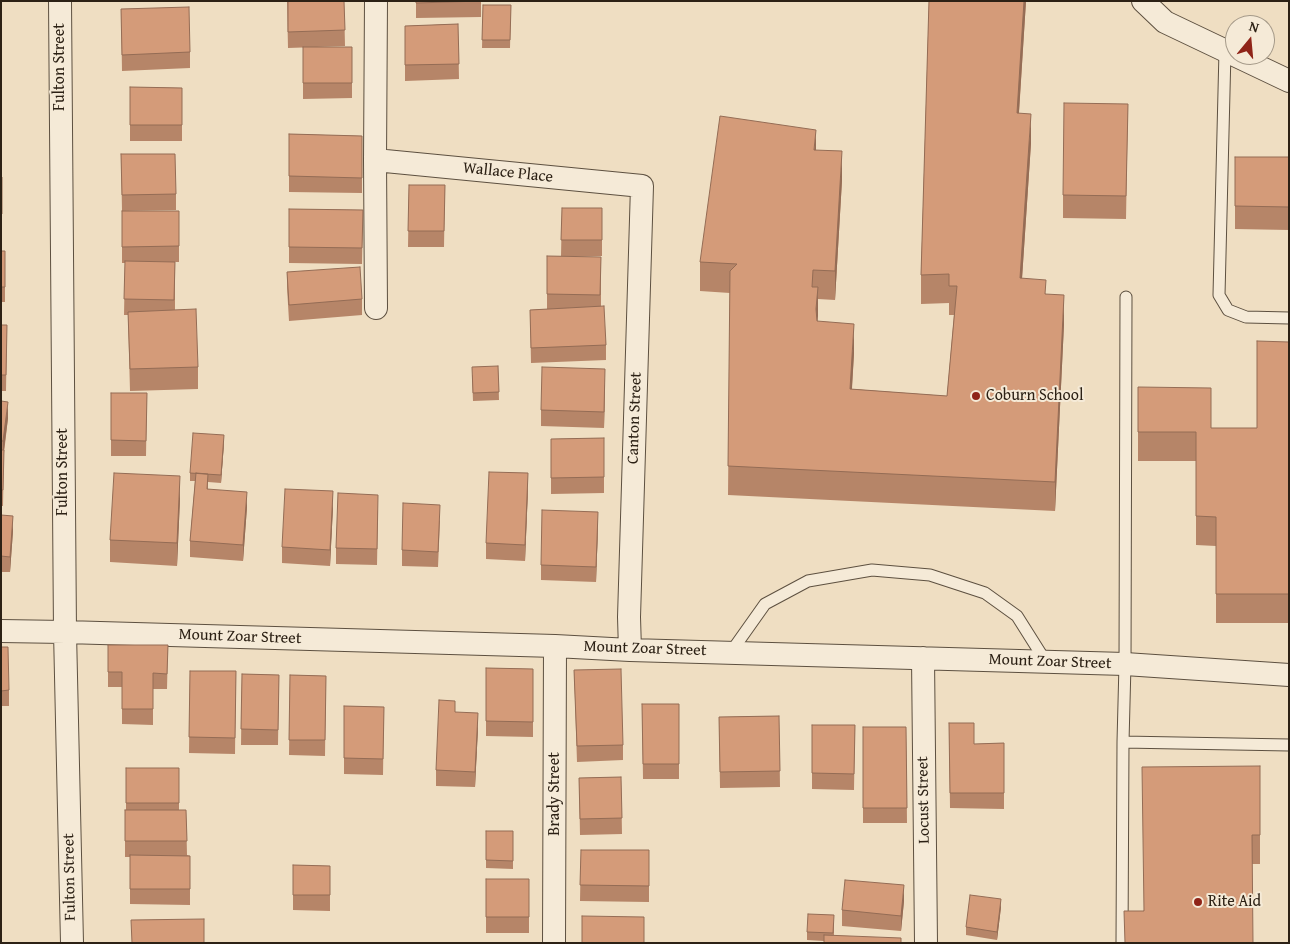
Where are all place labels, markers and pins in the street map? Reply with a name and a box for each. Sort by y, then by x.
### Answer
place label: Coburn School [986,386,1083,406]
marker: Coburn School [970,390,982,402]
place label: Rite Aid [1208,892,1261,912]
marker: Rite Aid [1192,896,1204,908]

